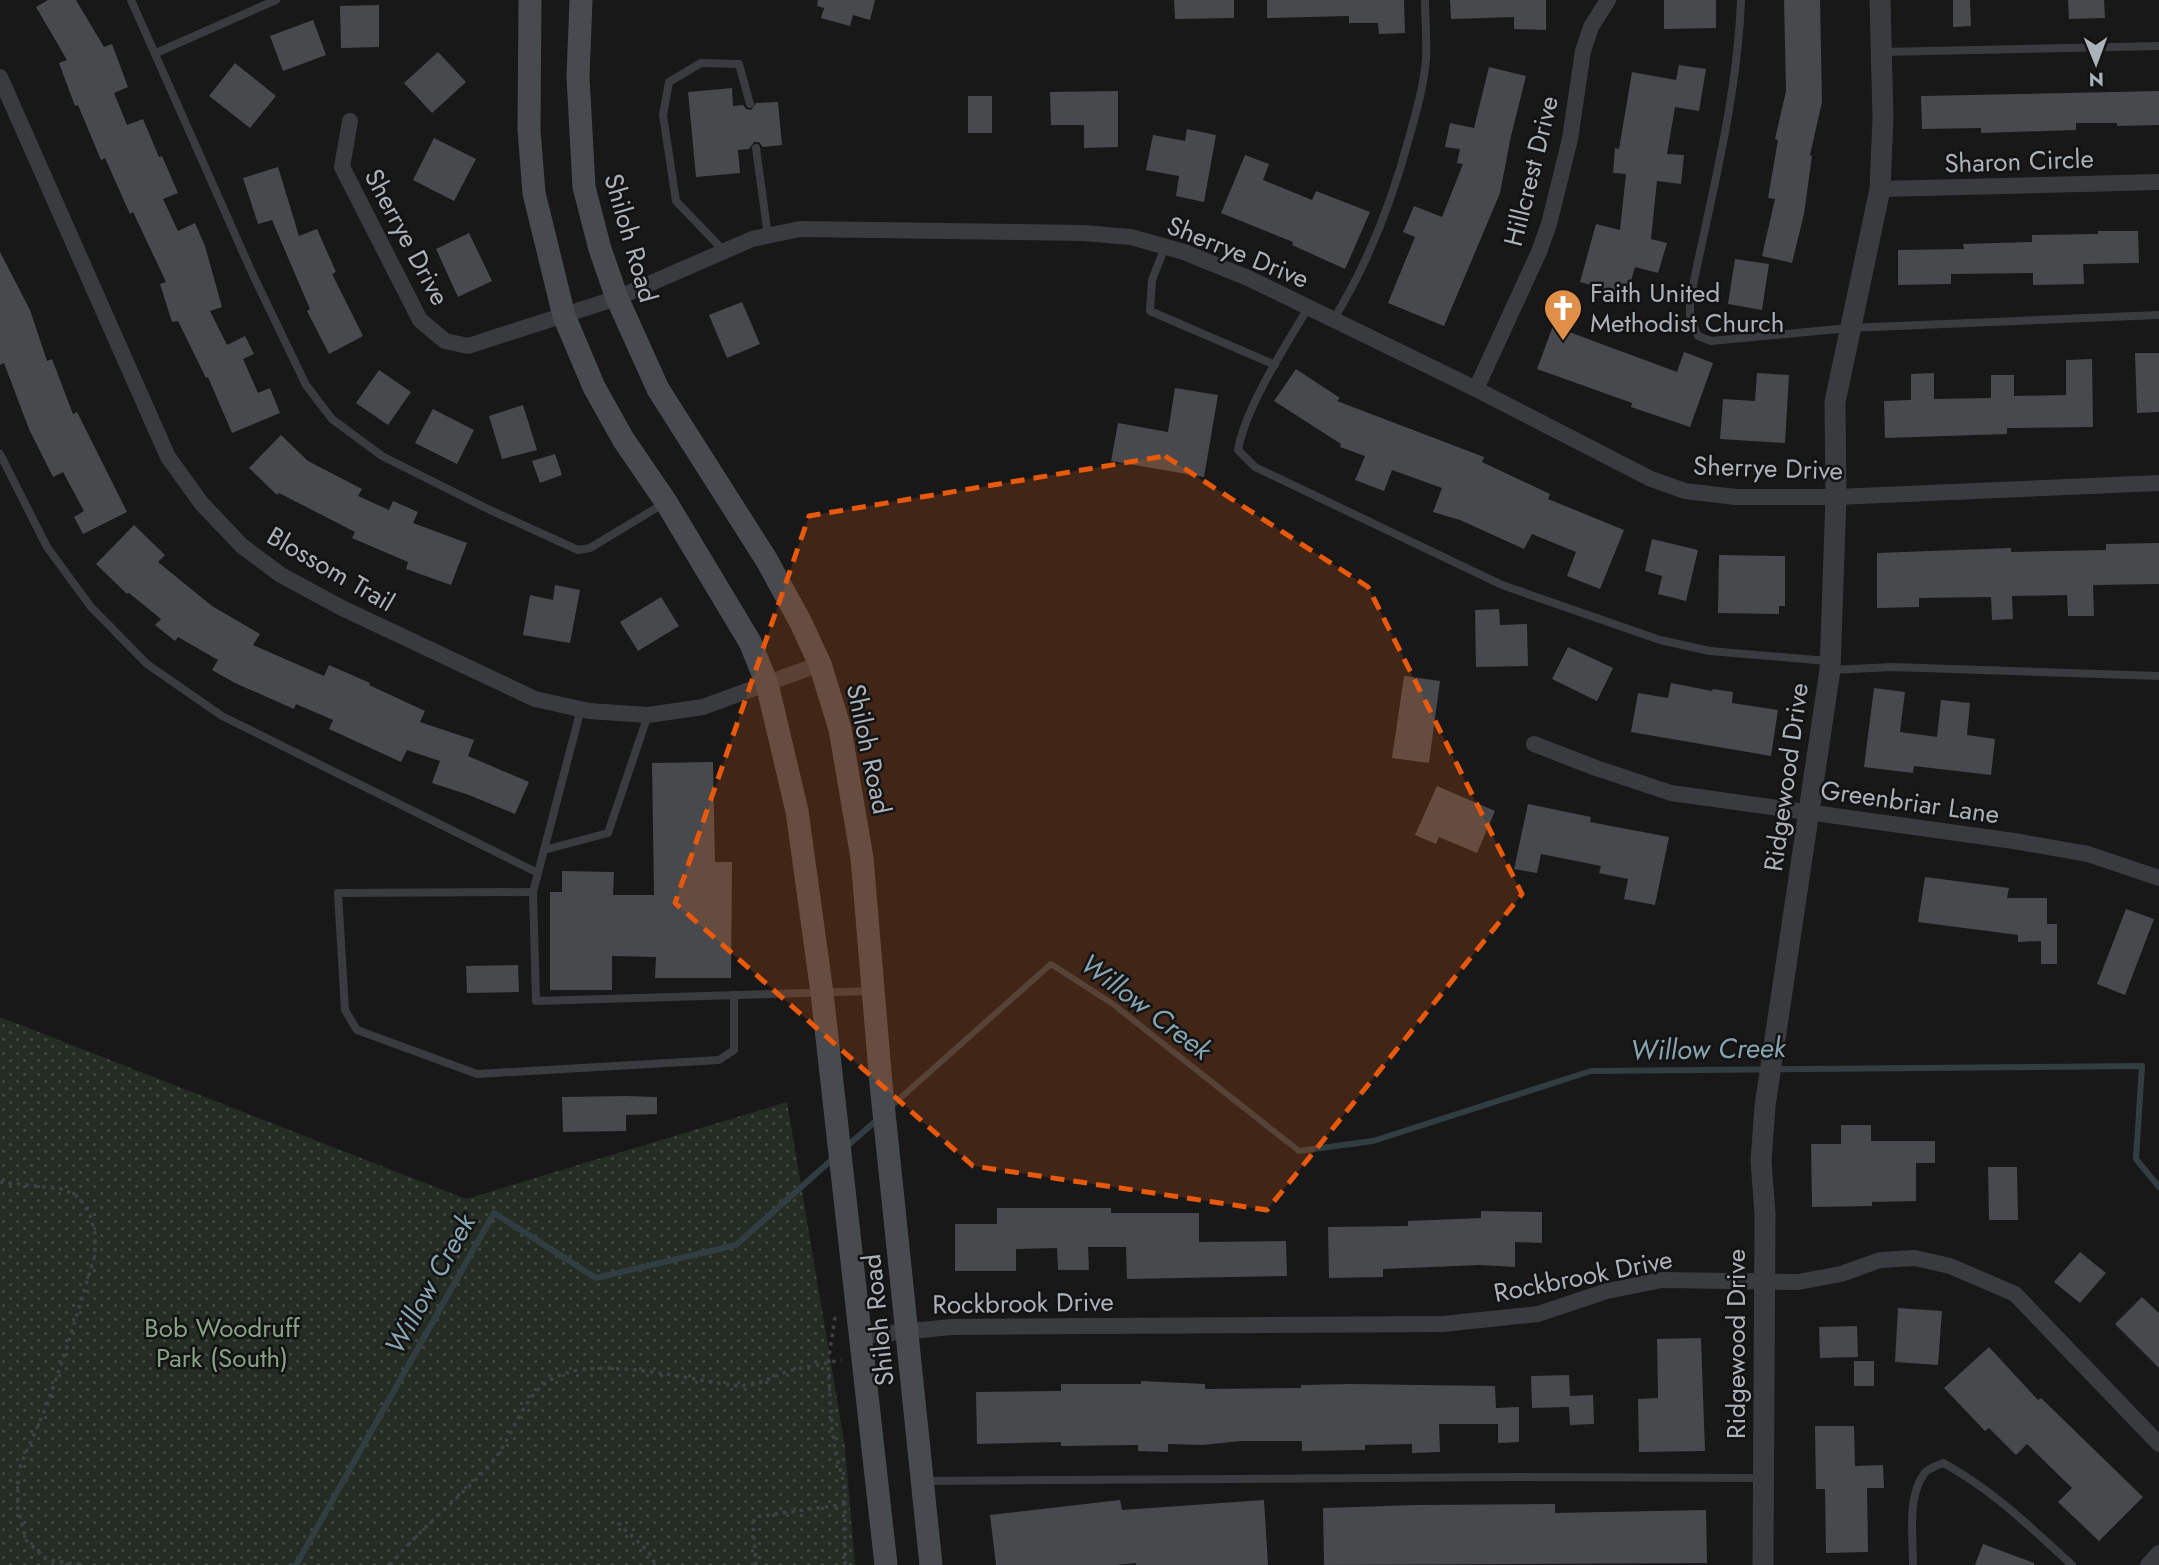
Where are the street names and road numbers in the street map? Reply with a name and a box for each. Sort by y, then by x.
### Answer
street label: Hillcrest Drive [1494,92,1568,250]
street label: Sharon Circle [1944,139,2094,183]
street label: Sherrye Drive [355,162,459,312]
street label: Shiloh Road [594,169,668,307]
street label: Sherrye Drive [1161,206,1315,298]
street label: Sherrye Drive [1692,446,1844,490]
street label: Blossom Trail [260,517,402,621]
street label: Shiloh Road [837,680,901,818]
street label: Ridgewood Drive [1754,680,1818,874]
street label: Greenbriar Lane [1818,771,2002,833]
street label: Rockbrook Drive [1490,1240,1676,1312]
street label: Ridgewood Drive [1717,1249,1755,1439]
street label: Shiloh Road [852,1252,904,1388]
street label: Rockbrook Drive [932,1282,1114,1324]

